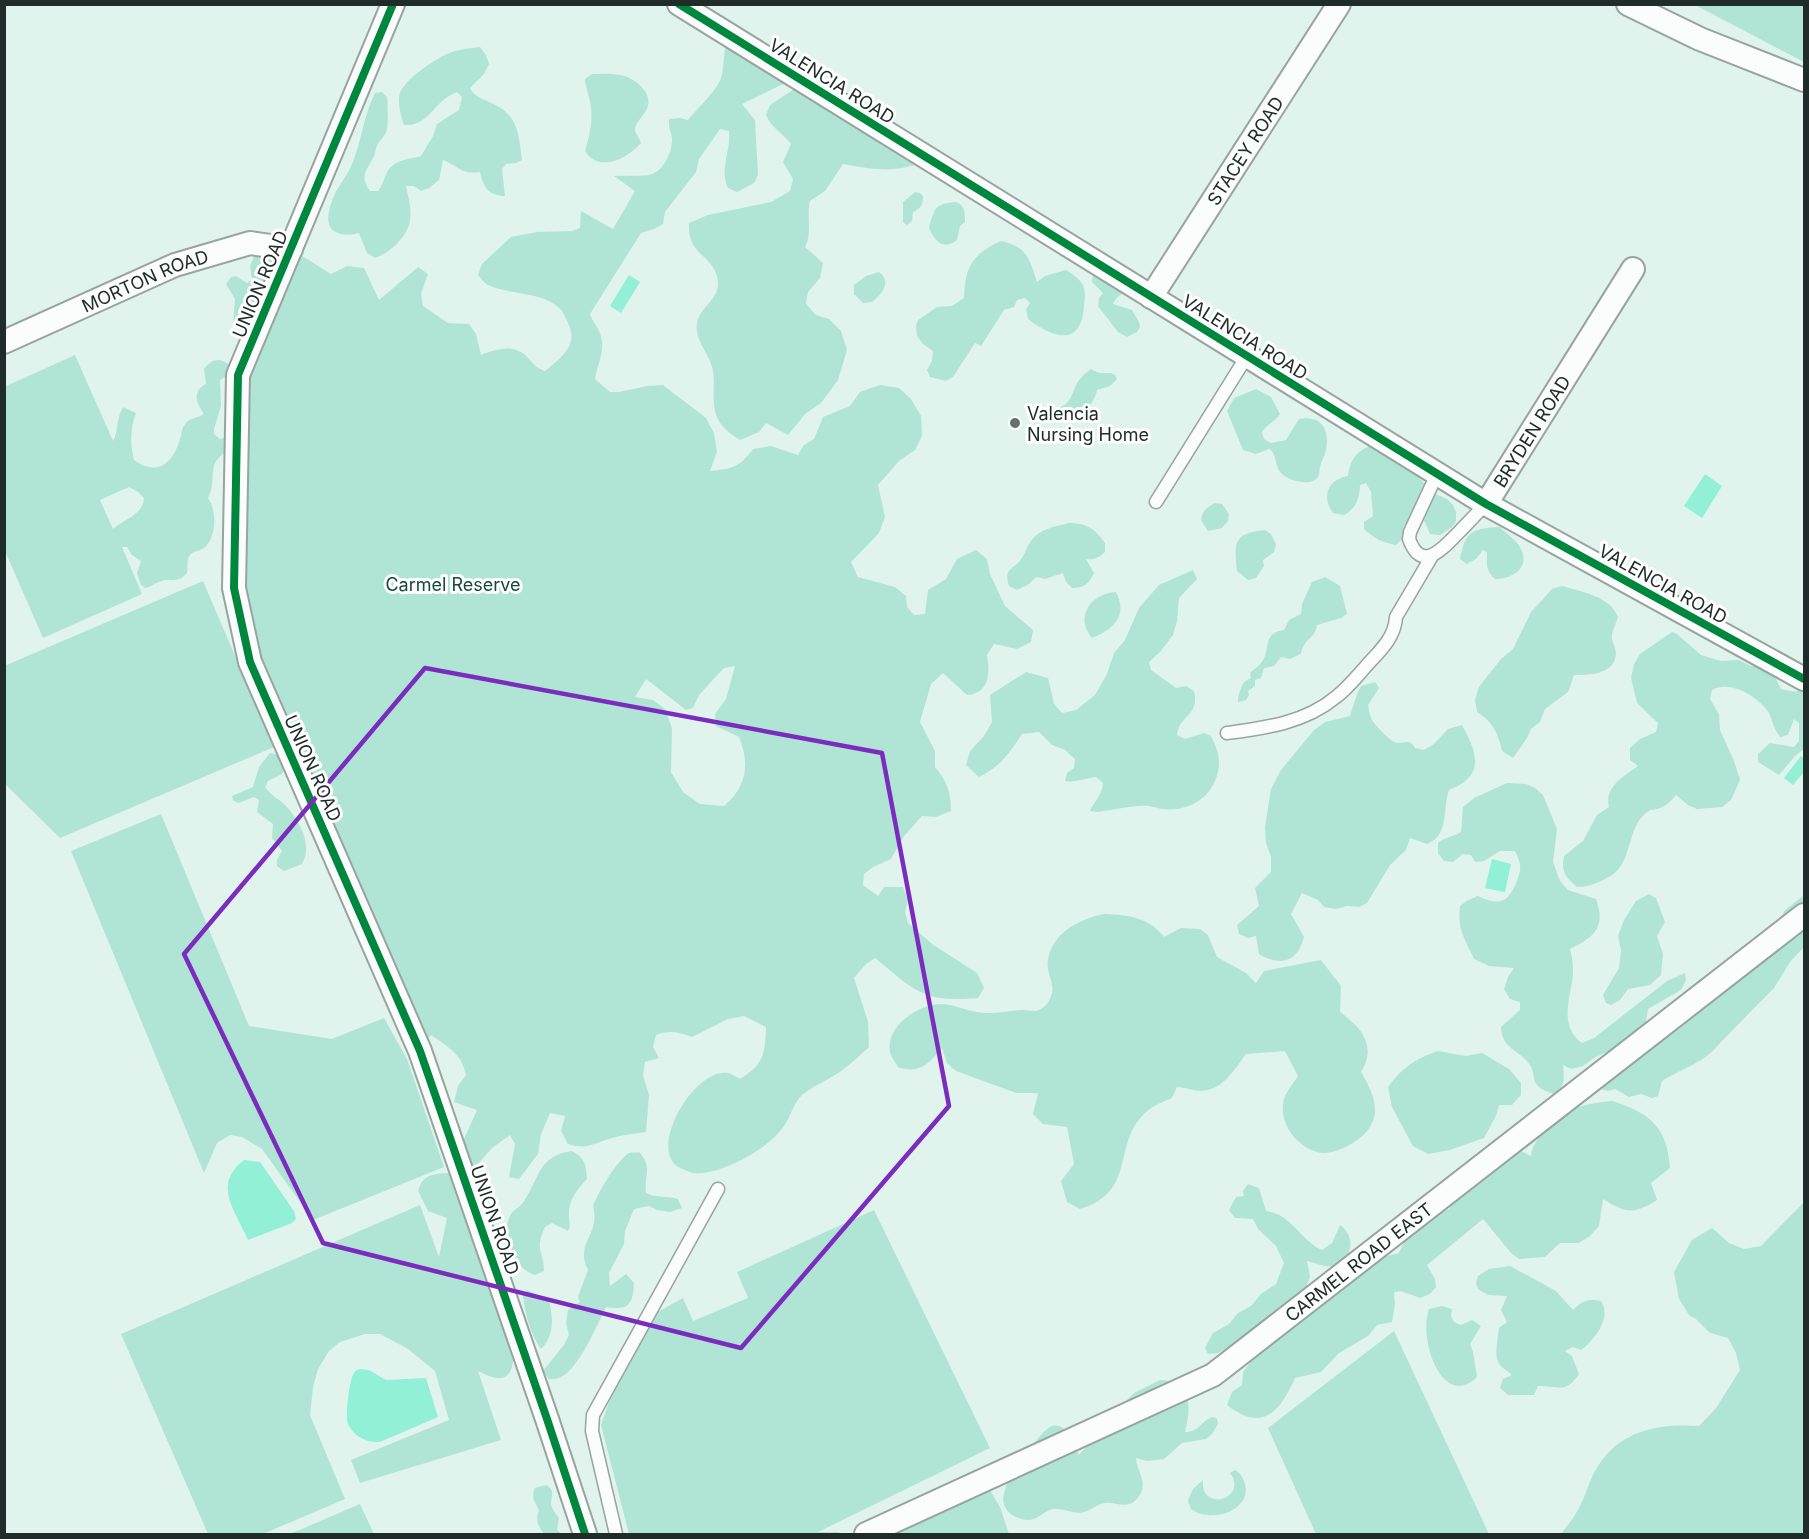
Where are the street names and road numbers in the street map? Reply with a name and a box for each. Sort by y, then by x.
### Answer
street label: VALENCIA ROAD [765,34,899,128]
street label: STACEY ROAD [1202,92,1288,209]
street label: UNION ROAD [228,227,292,341]
street label: MORTON ROAD [78,245,211,316]
street label: VALENCIA ROAD [1178,290,1312,384]
street label: BRYDEN ROAD [1489,371,1574,491]
street label: VALENCIA ROAD [1595,540,1731,628]
street label: UNION ROAD [280,712,346,824]
street label: UNION ROAD [466,1163,524,1277]
street label: CARMEL ROAD EAST [1281,1198,1436,1326]

